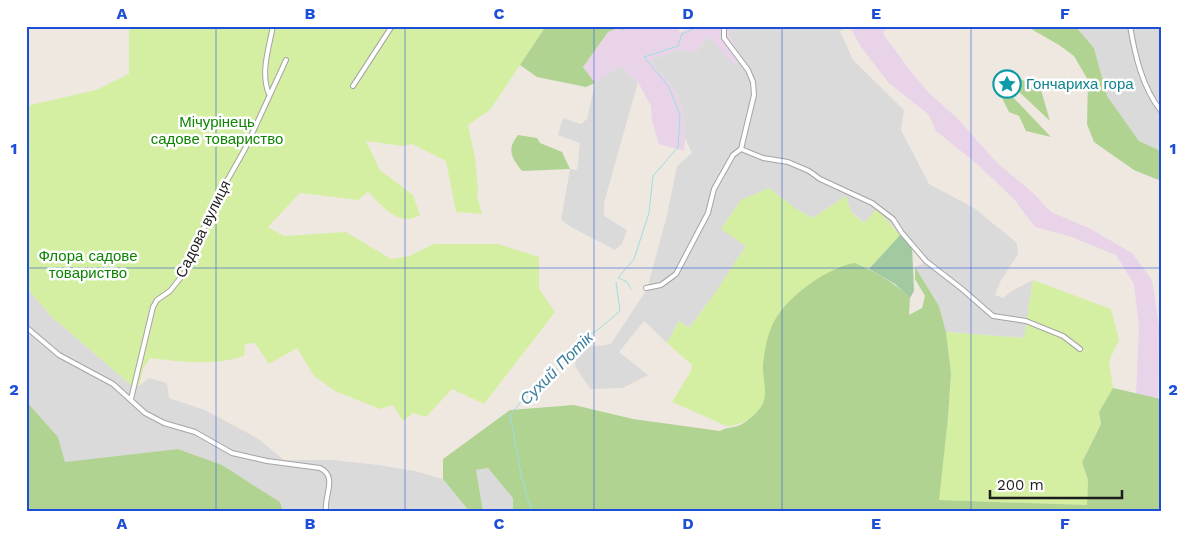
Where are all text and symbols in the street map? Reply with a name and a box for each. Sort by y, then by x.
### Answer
text: A [117,4,128,23]
text: B [305,4,316,23]
text: C [494,4,505,23]
text: D [682,4,694,23]
text: E [871,4,881,23]
text: F [1060,4,1070,23]
place icon: Гончариха гора [992,69,1022,99]
place label: Гончариха гора [1026,75,1134,93]
park label: Мічурінець садове товариство [151,113,283,148]
text: 1 [11,139,17,158]
text: 1 [1170,139,1176,158]
street label: Садова вулиця [172,177,234,281]
park label: Флора садове товариство [38,247,138,282]
water label: Сухий Потік [516,327,598,409]
text: 2 [9,380,19,399]
text: 2 [1168,380,1178,399]
scale bar [990,467,1122,499]
text: 200 m [997,476,1044,494]
text: A [117,514,128,533]
text: B [305,514,316,533]
text: C [494,514,505,533]
text: D [682,514,694,533]
text: E [871,514,881,533]
text: F [1060,514,1070,533]

